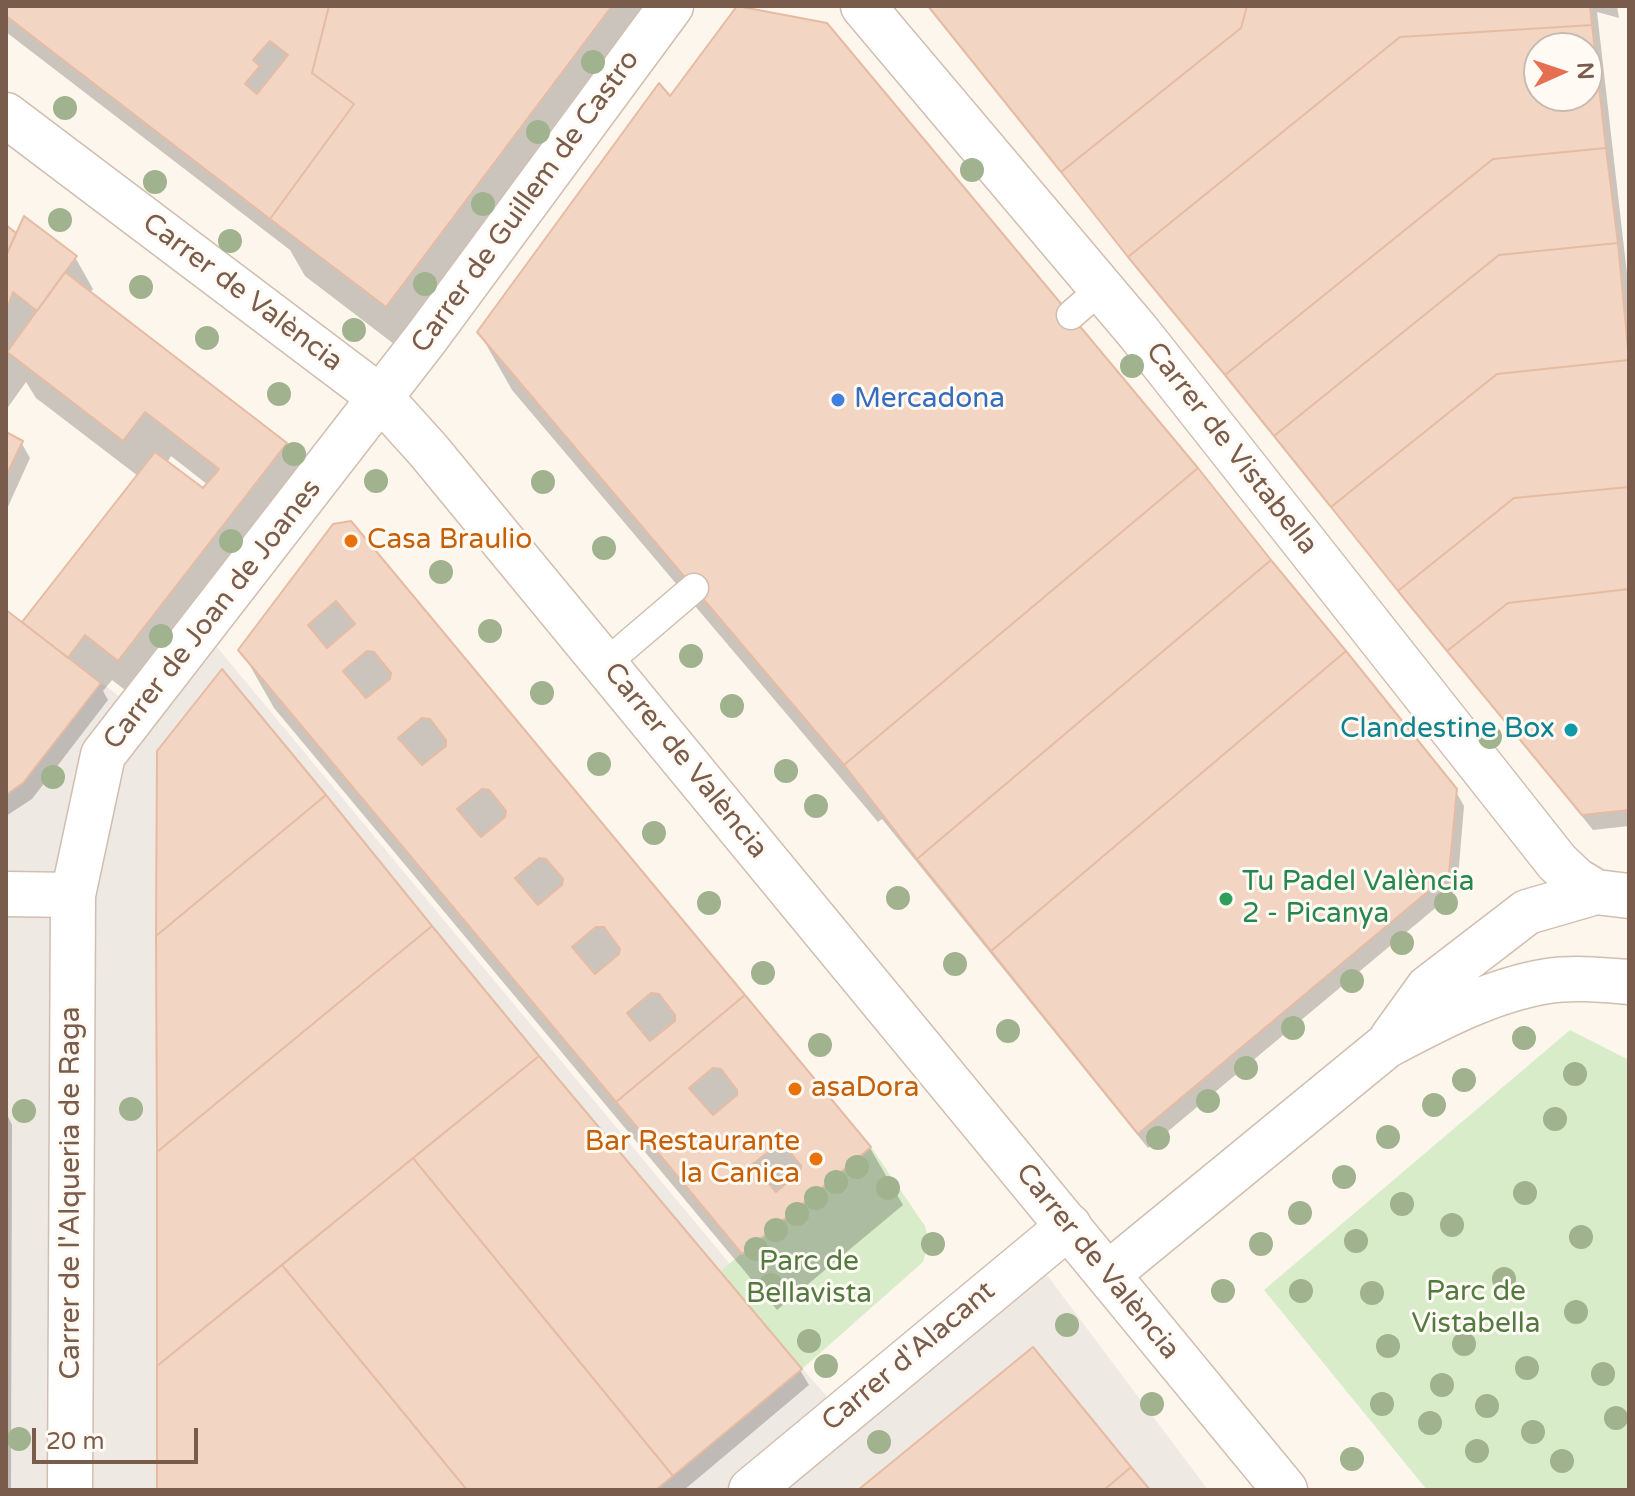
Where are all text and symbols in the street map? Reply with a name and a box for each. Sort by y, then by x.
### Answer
north arrow [1523,32,1603,112]
street label: Carrer de Guillem de Castro [405,44,647,360]
text: N [1572,61,1598,80]
street label: Carrer de València [135,207,349,379]
street label: Carrer de Vistabella [1138,336,1324,562]
place label: Mercadona [854,383,1005,417]
marker: Mercadona [829,391,847,409]
street label: Carrer de Joan de Joanes [97,473,329,757]
place label: Casa Braulio [367,524,532,558]
marker: Casa Braulio [342,532,360,550]
street label: Carrer de València [596,656,774,866]
place label: Clandestine Box [1340,713,1555,747]
marker: Clandestine Box [1562,721,1580,739]
place label: Tu Padel València 2 - Picanya [1242,866,1474,932]
marker: Tu Padel València 2 - Picanya [1217,890,1235,908]
street label: Carrer de l'Alqueria de Raga [55,1007,89,1379]
place label: asaDora [811,1072,919,1106]
marker: asaDora [786,1080,804,1098]
place label: Bar Restaurante la Canica [585,1126,800,1192]
marker: Bar Restaurante la Canica [807,1150,825,1168]
street label: Carrer de València [1008,1157,1186,1367]
park label: Parc de Bellavista [746,1246,872,1312]
street label: Carrer d'Alacant [816,1275,1002,1439]
park label: Parc de Vistabella [1411,1276,1541,1342]
scale bar [36,1412,202,1462]
text: 20 m [46,1427,104,1456]

